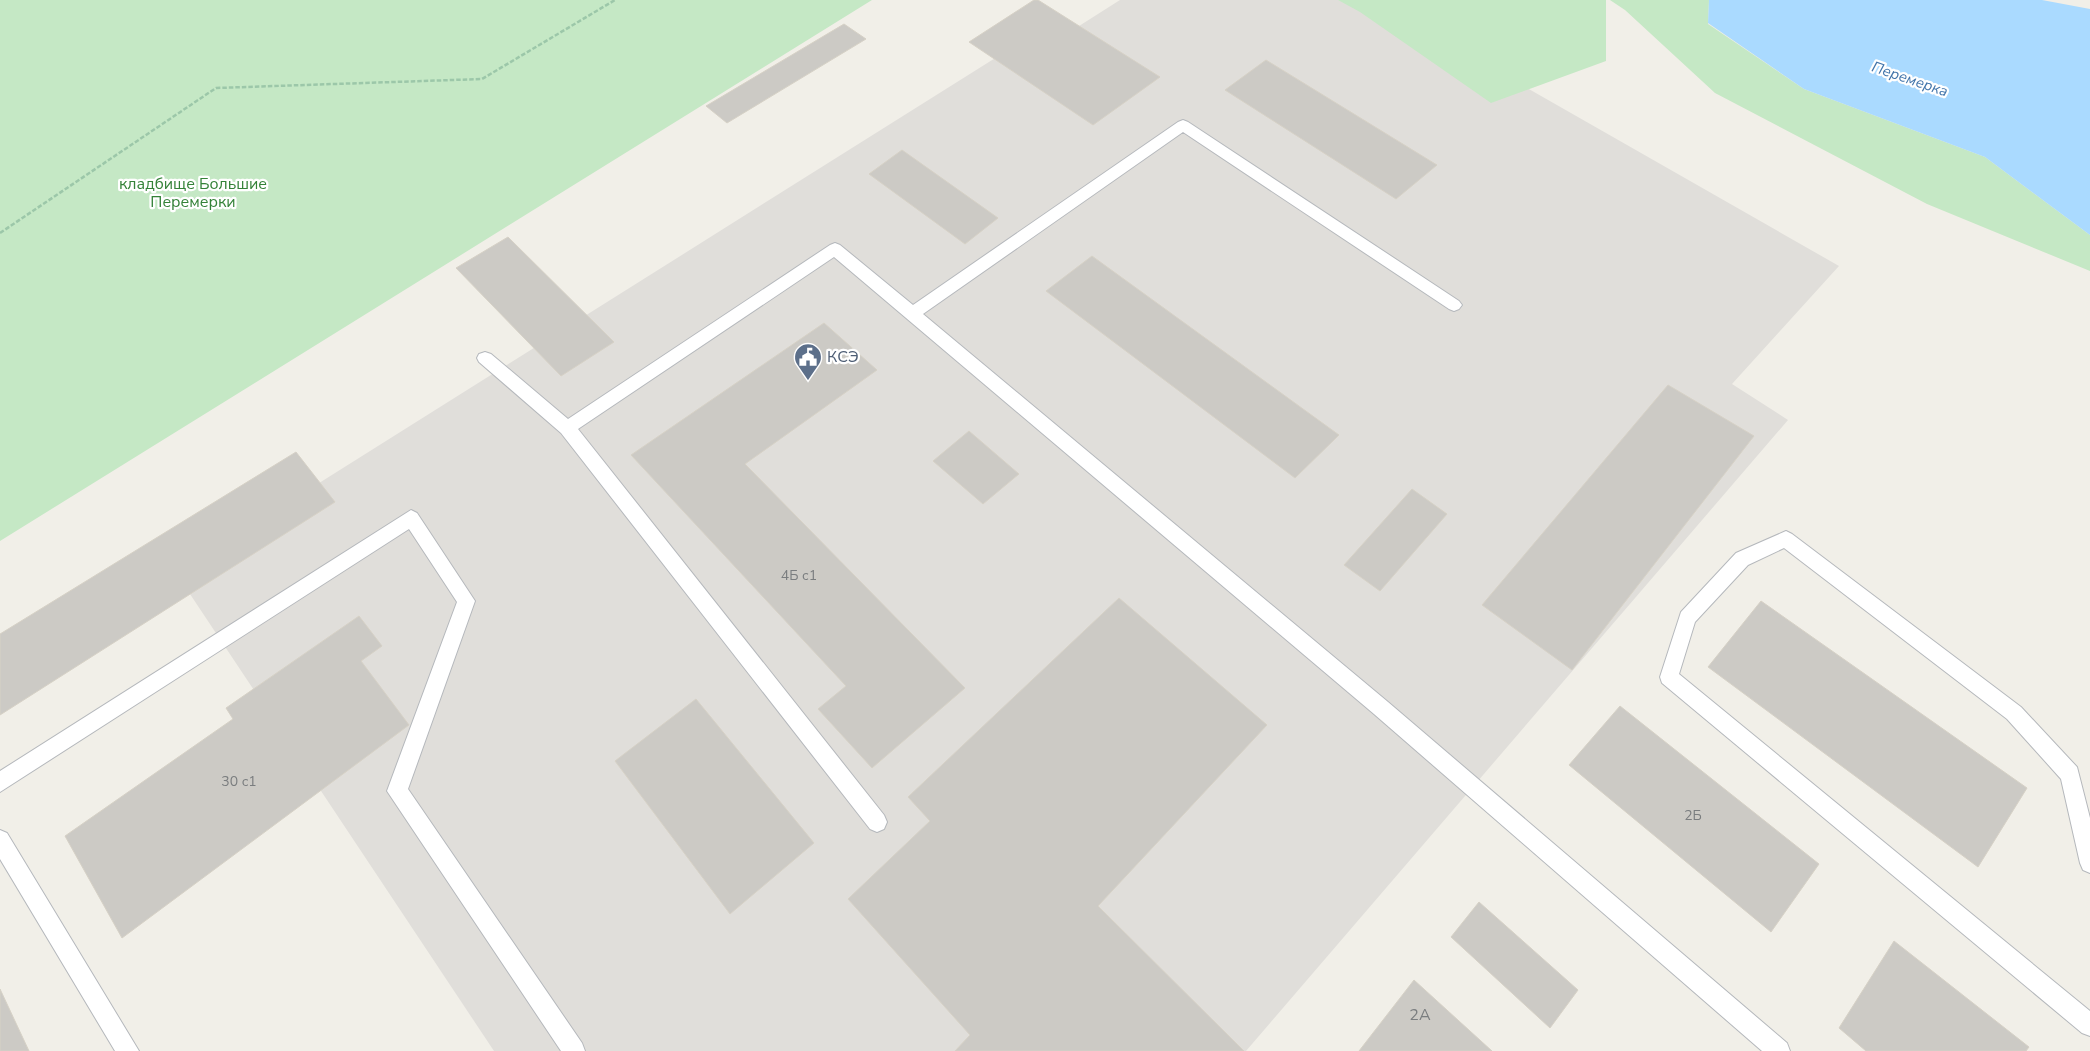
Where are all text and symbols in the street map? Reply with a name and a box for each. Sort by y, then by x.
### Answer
water label: Перемерка [1869,57,1951,101]
park label: кладбище Большие Перемерки [119,173,267,213]
public building icon: КСЭ [793,342,823,381]
place label: КСЭ [827,346,859,368]
house number: 4Б с1 [781,566,817,585]
house number: 30 с1 [221,772,257,791]
house number: 2Б [1684,806,1702,825]
house number: 2А [1409,1004,1431,1026]

